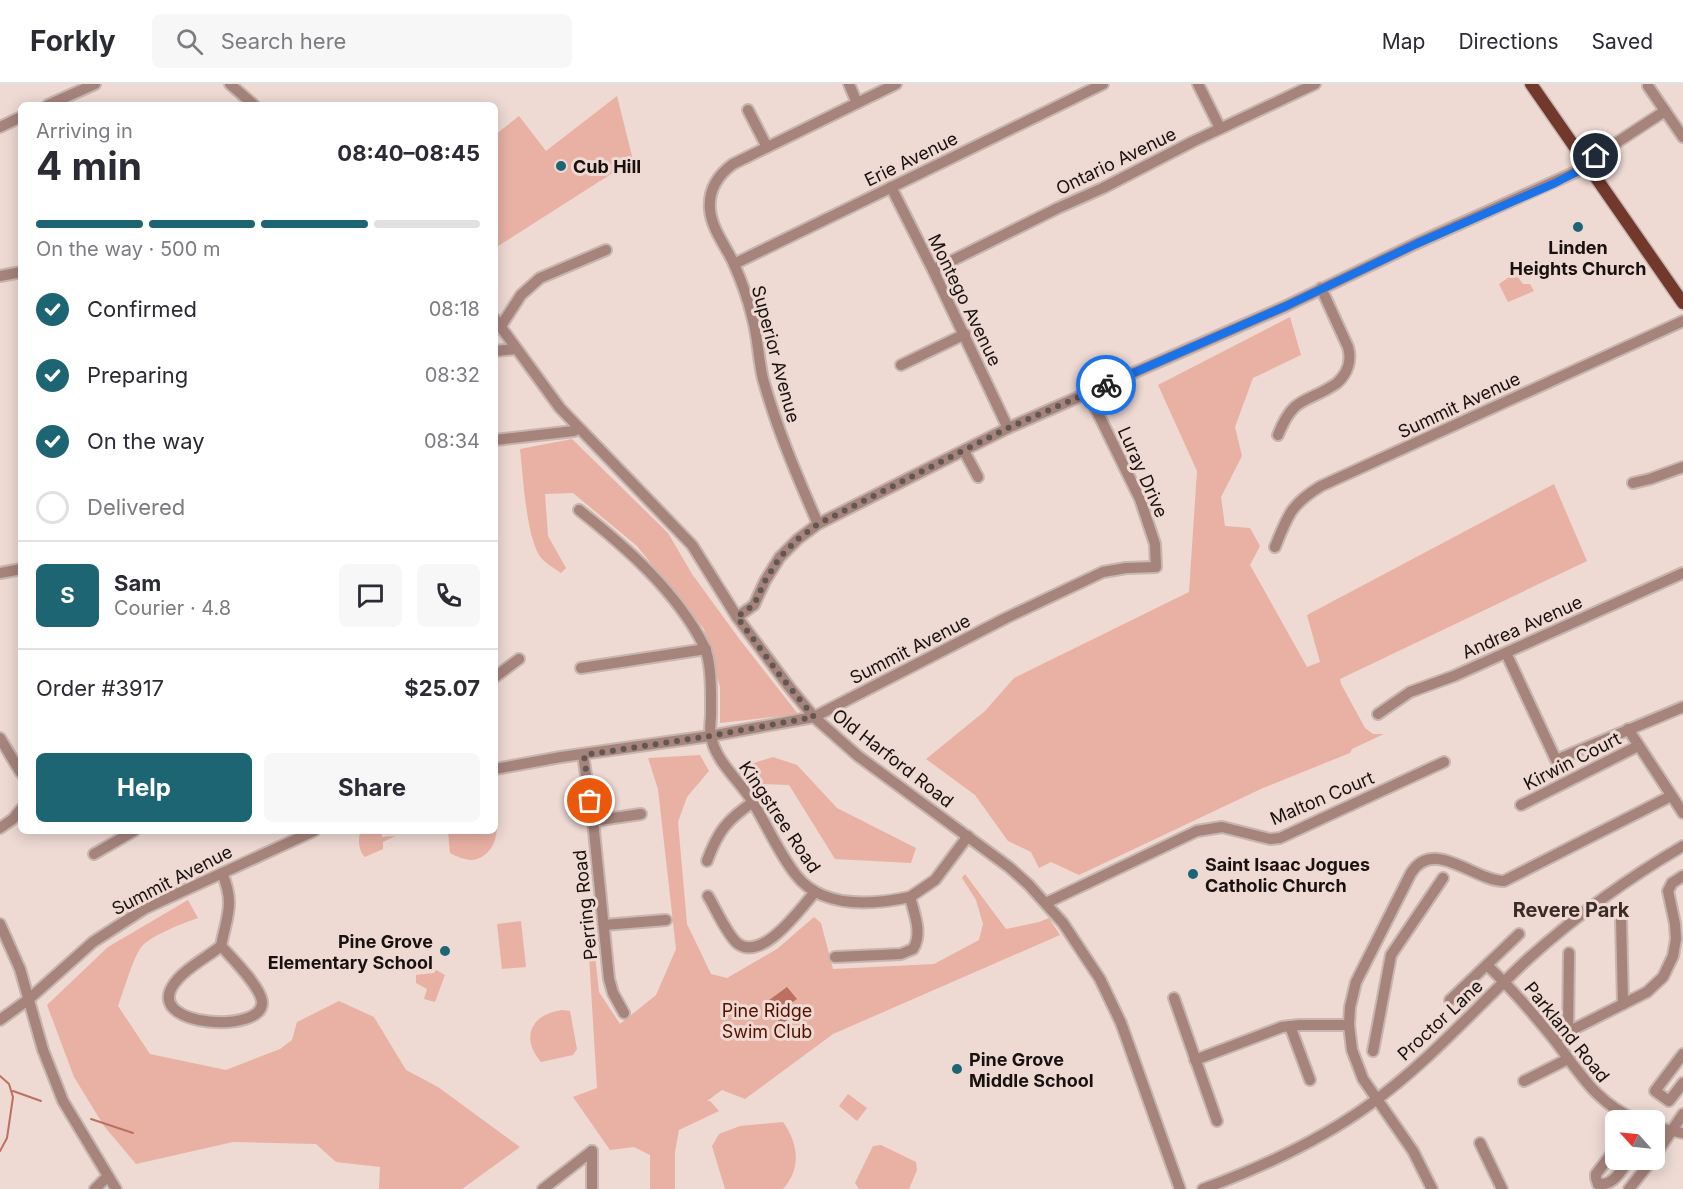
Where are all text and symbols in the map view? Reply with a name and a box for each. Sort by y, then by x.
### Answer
search box [152,14,572,68]
text: Forkly [30,24,116,58]
icon: search [173,25,206,58]
text: Search here [221,28,346,54]
text: Map [1382,29,1425,54]
text: Directions [1458,29,1559,54]
text: Saved [1592,29,1653,54]
text: Arriving in [36,119,133,143]
street label: Ontario Avenue [1053,123,1179,199]
street label: Erie Avenue [861,127,961,191]
pin [1570,130,1621,181]
icon: home [1579,139,1612,172]
text: 08:40–08:45 [337,140,480,166]
text: 4 min [36,142,142,189]
place label: Cub Hill [573,156,641,177]
marker: Cub Hill [554,159,568,173]
marker: Linden Heights Church [1571,220,1585,234]
street label: Montego Avenue [924,231,1006,369]
text: On the way · 500 m [36,237,220,261]
place label: Linden Heights Church [1510,237,1646,279]
street label: Superior Avenue [748,283,804,425]
icon: check [36,293,69,326]
text: Confirmed [87,296,197,322]
text: 08:18 [429,297,480,321]
courier [1076,355,1136,415]
icon: check [36,359,69,392]
text: Preparing [87,362,188,388]
text: 08:32 [425,363,480,387]
street label: Summit Avenue [1395,368,1523,442]
icon: bike [1090,369,1123,402]
street label: Luray Drive [1114,423,1172,521]
icon: check [36,425,69,458]
text: On the way [87,428,205,454]
text: 08:34 [424,429,480,453]
text: Delivered [87,494,185,520]
button: chat [339,564,402,627]
button: phone [417,564,480,627]
text: Sam [114,570,161,596]
text: S [60,582,75,608]
street label: Andrea Avenue [1459,591,1585,663]
text: Courier · 4.8 [114,596,231,620]
street label: Summit Avenue [846,610,974,688]
text: Order #3917 [36,675,164,701]
text: $25.07 [404,675,480,701]
street label: Old Harford Road [828,704,958,812]
street label: Kirwin Court [1520,728,1624,794]
button: Help [36,753,252,822]
button: Share [264,753,480,822]
street label: Kingstree Road [735,757,825,877]
street label: Malton Court [1267,767,1377,829]
pin [564,775,615,826]
icon: bag [573,784,606,817]
street label: Summit Avenue [108,841,236,919]
street label: Perring Road [569,849,601,961]
place label: Saint Isaac Jogues Catholic Church [1205,854,1370,896]
marker: Saint Isaac Jogues Catholic Church [1186,867,1200,881]
district label: Revere Park [1513,898,1630,922]
place label: Pine Grove Elementary School [268,931,433,973]
marker: Pine Grove Elementary School [438,944,452,958]
street label: Proctor Lane [1393,975,1487,1065]
street label: Parkland Road [1520,978,1614,1086]
park label: Pine Ridge Swim Club [722,1000,812,1042]
place label: Pine Grove Middle School [969,1049,1094,1091]
marker: Pine Grove Middle School [950,1062,964,1076]
north arrow [1605,1110,1665,1170]
map controls [1605,1110,1665,1170]

